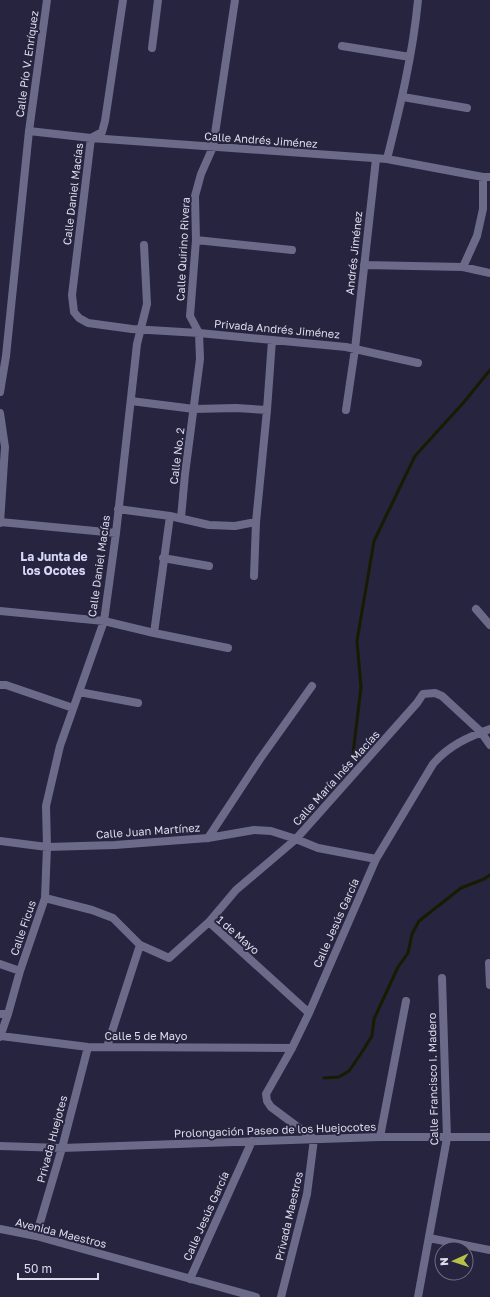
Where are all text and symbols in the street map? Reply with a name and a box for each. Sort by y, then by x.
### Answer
street label: Calle Pío V. Enríquez [13,9,40,118]
street label: Calle Andrés Jiménez [204,129,319,150]
street label: Calle Daniel Macías [60,142,85,246]
street label: Calle Quirino Rivera [173,197,192,301]
street label: Andrés Jiménez [343,210,364,295]
street label: Privada Andrés Jiménez [214,317,341,341]
street label: Calle No. 2 [167,427,186,485]
street label: Calle Daniel Macías [85,514,112,618]
district label: La Junta de los Ocotes [20,549,88,578]
street label: Calle María Inés Macías [289,727,382,828]
street label: Calle Juan Martínez [95,820,201,841]
street label: Calle Jesús García [310,876,361,970]
street label: Calle Ficus [7,898,38,957]
street label: 1 de Mayo [214,913,263,957]
street label: Calle Francisco I. Madero [425,1012,440,1145]
street label: Calle 5 de Mayo [105,1029,188,1042]
street label: Privada Huejotes [34,1094,69,1184]
street label: Prolongación Paseo de los Huejocotes [174,1119,376,1140]
street label: Calle Jesús García [180,1169,231,1263]
street label: Privada Maestros [272,1170,305,1262]
street label: Avenida Maestros [14,1215,108,1250]
north arrow [434,1241,474,1281]
scale bar [18,1255,98,1281]
text: N [437,1257,450,1266]
text: 50 m [24,1261,52,1276]

